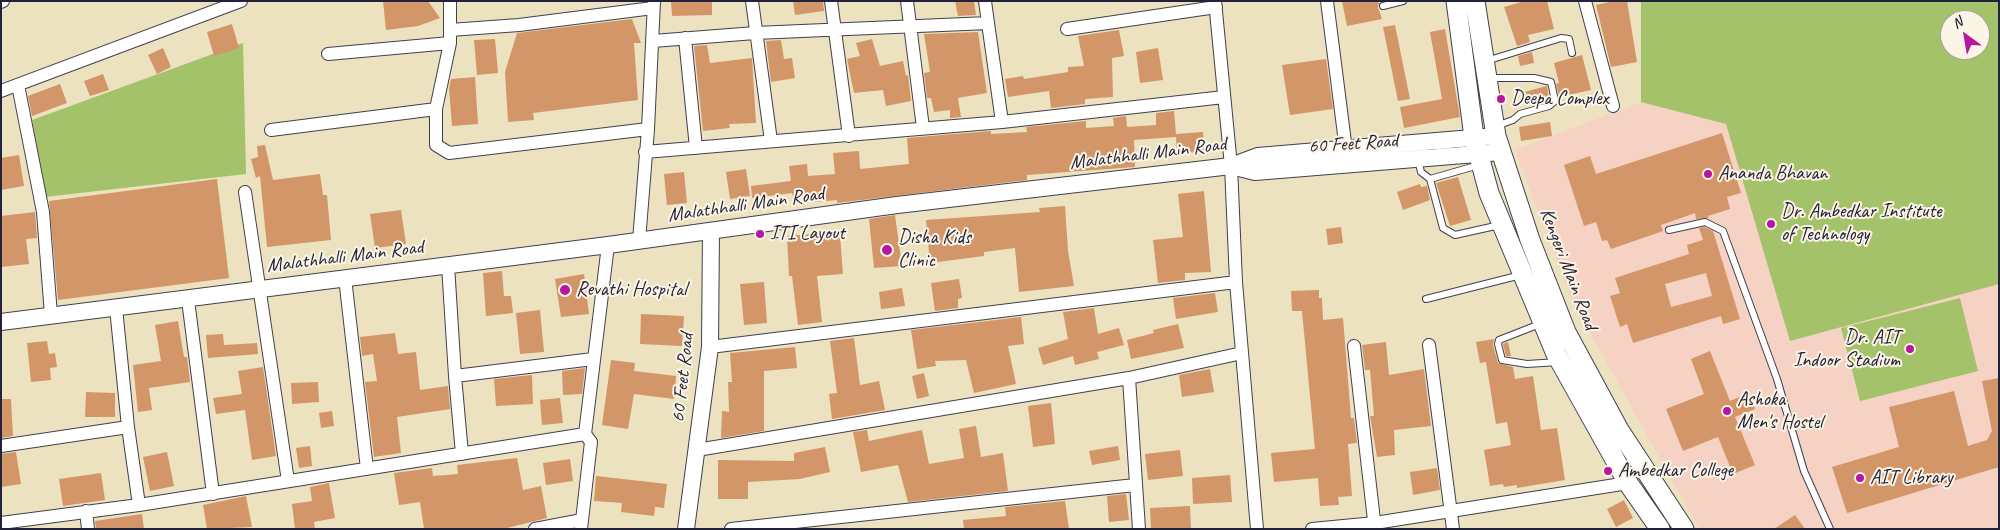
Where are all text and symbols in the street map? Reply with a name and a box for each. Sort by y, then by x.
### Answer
north arrow [1940,10,1990,60]
text: N [1949,13,1965,32]
place label: Deepa Complex [1511,87,1608,111]
marker: Deepa Complex [1495,93,1507,105]
street label: 60 Feet Road [1307,129,1399,159]
street label: Malathhalli Main Road [1068,133,1228,175]
place label: Ananda Bhavan [1718,162,1827,186]
marker: Ananda Bhavan [1702,168,1714,180]
street label: Malathhalli Main Road [666,182,826,228]
place label: Dr. Ambedkar Institute of Technology [1781,200,1942,247]
street label: Kengeri Main Road [1534,205,1602,333]
marker: Dr. Ambedkar Institute of Technology [1765,218,1777,230]
place label: ITI Layout [770,222,845,246]
place label: Disha Kids Clinic [898,226,971,273]
marker: ITI Layout [754,228,766,240]
street label: Malathhalli Main Road [265,236,425,278]
marker: Disha Kids Clinic [880,243,894,257]
place label: Revathi Hospital [576,278,687,302]
marker: Revathi Hospital [558,283,572,297]
place label: Dr. AIT Indoor Stadium [1794,326,1900,373]
street label: 60 Feet Road [666,332,700,424]
marker: Dr. AIT Indoor Stadium [1904,343,1916,355]
place label: Ashoka Men's Hostel [1737,388,1823,435]
marker: Ashoka Men's Hostel [1721,405,1733,417]
place label: Ambedkar College [1618,459,1733,483]
marker: Ambedkar College [1602,465,1614,477]
place label: AIT Library [1870,466,1953,490]
marker: AIT Library [1854,472,1866,484]

